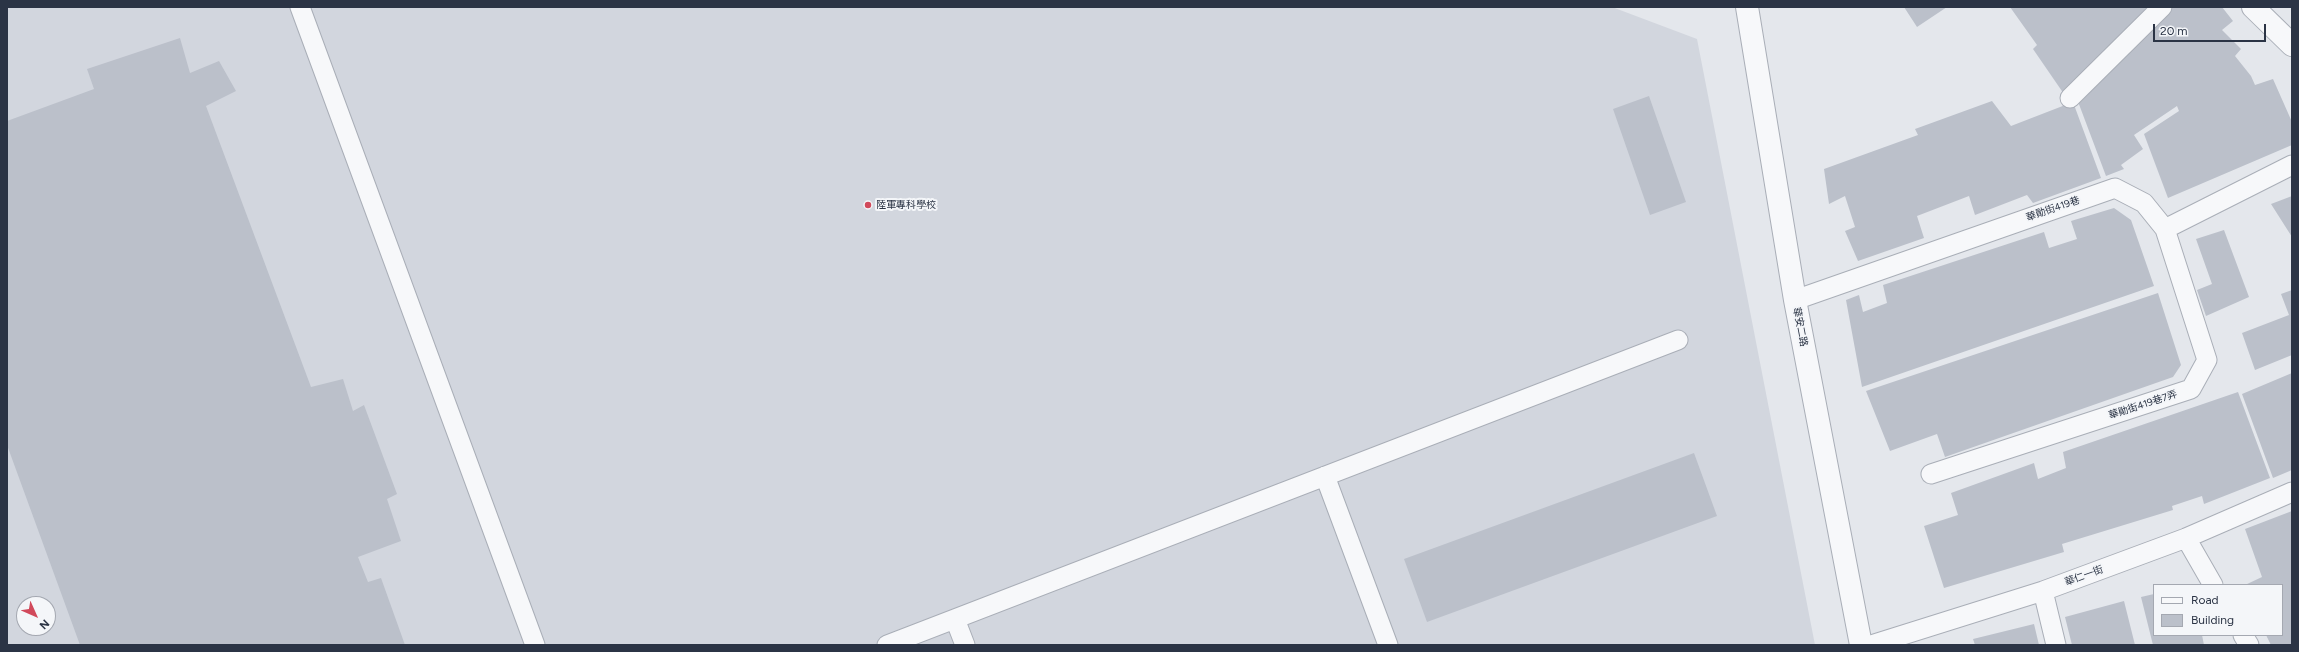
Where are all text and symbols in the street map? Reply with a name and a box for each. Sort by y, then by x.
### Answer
scale bar [2155,16,2268,42]
text: 20 m [2160,24,2188,38]
street label: 華勛街419巷 [2025,194,2081,224]
place label: 陸軍專科學校 [876,199,936,211]
marker: 陸軍專科學校 [863,200,873,210]
street label: 華安二路 [1790,306,1810,348]
street label: 華勛街419巷7弄 [2107,388,2179,422]
street label: 華仁一街 [2063,564,2105,588]
legend [2153,584,2283,636]
text: Road [2191,593,2219,607]
north arrow [16,596,56,636]
text: Building [2191,613,2234,627]
text: N [37,617,52,632]

